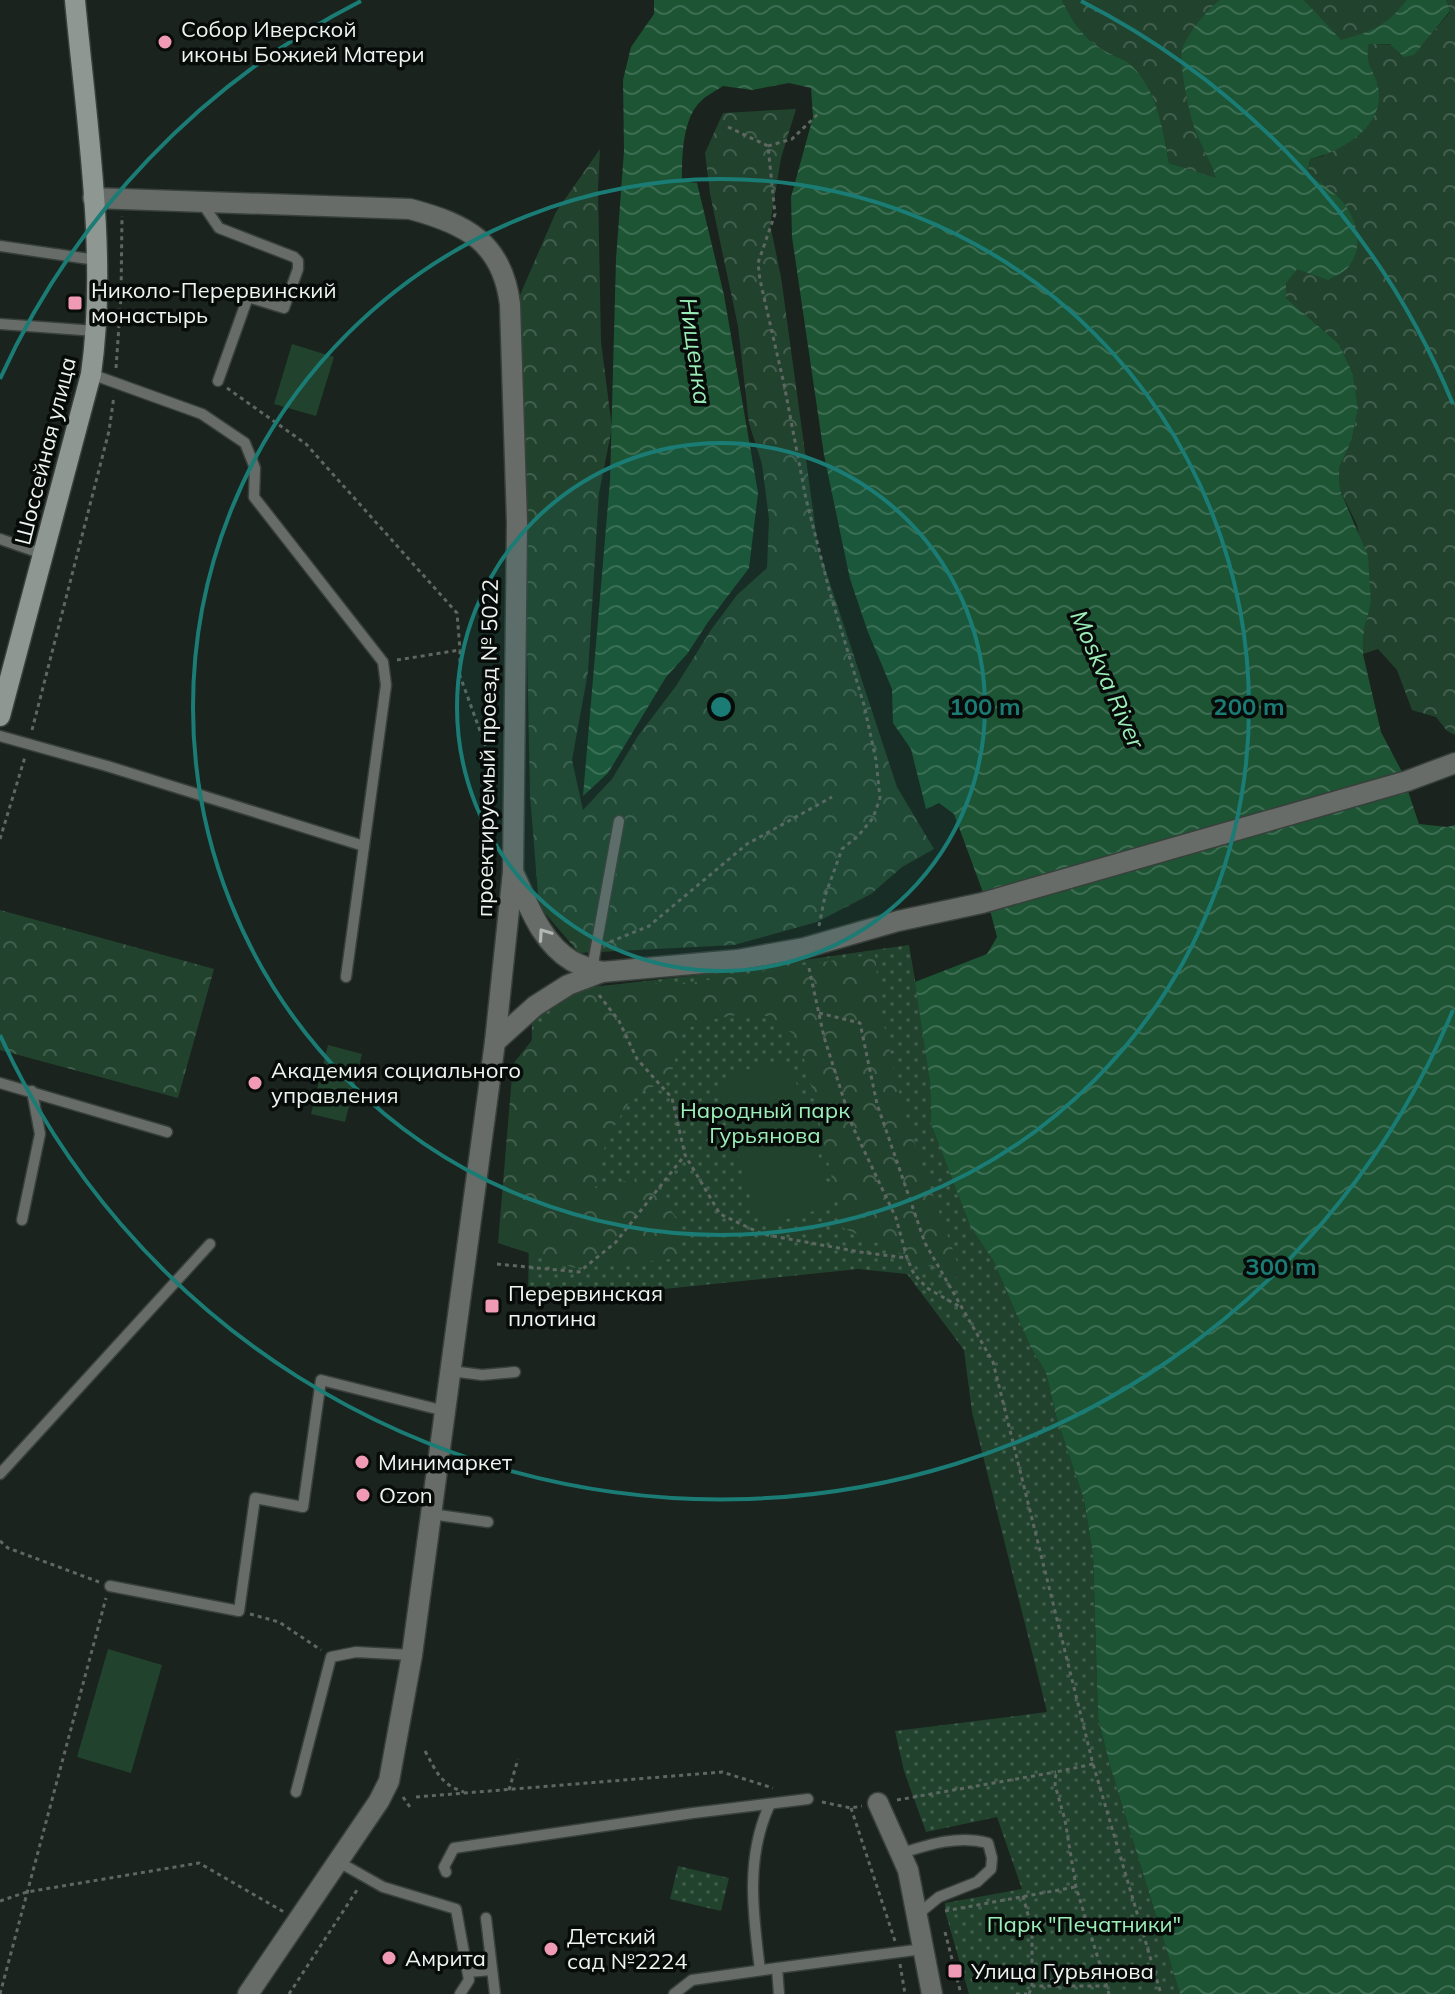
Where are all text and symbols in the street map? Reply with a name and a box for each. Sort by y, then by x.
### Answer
place label: Собор Иверской иконы Божией Матери [181,15,425,68]
marker: Собор Иверской иконы Божией Матери [156,33,174,51]
place label: Николо-Перервинский монастырь [91,276,336,329]
marker: Николо-Перервинский монастырь [66,294,84,312]
water label: Нищенка [674,295,718,407]
street label: Шоссейная улица [8,354,82,548]
street label: проектируемый проезд № 5022 [470,579,504,917]
water label: Moskva River [1064,605,1152,754]
text: 100 m [949,691,1021,721]
text: 200 m [1213,691,1285,721]
centre of rings [707,693,735,721]
one-way arrow [539,929,554,943]
place label: Академия социального управления [271,1056,521,1109]
marker: Академия социального управления [246,1074,264,1092]
park label: Народный парк Гурьянова [680,1096,850,1149]
text: 300 m [1245,1251,1317,1281]
place label: Перервинская плотина [508,1279,663,1332]
marker: Перервинская плотина [483,1297,501,1315]
place label: Минимаркет [378,1448,512,1476]
marker: Минимаркет [353,1453,371,1471]
place label: Ozon [379,1481,433,1509]
marker: Ozon [354,1486,372,1504]
park label: Парк "Печатники" [987,1910,1181,1938]
place label: Детский сад №2224 [567,1922,687,1975]
marker: Детский сад №2224 [542,1940,560,1958]
place label: Амрита [405,1944,486,1972]
marker: Амрита [380,1949,398,1967]
place label: Улица Гурьянова [970,1957,1154,1985]
marker: Улица Гурьянова [946,1962,964,1980]

